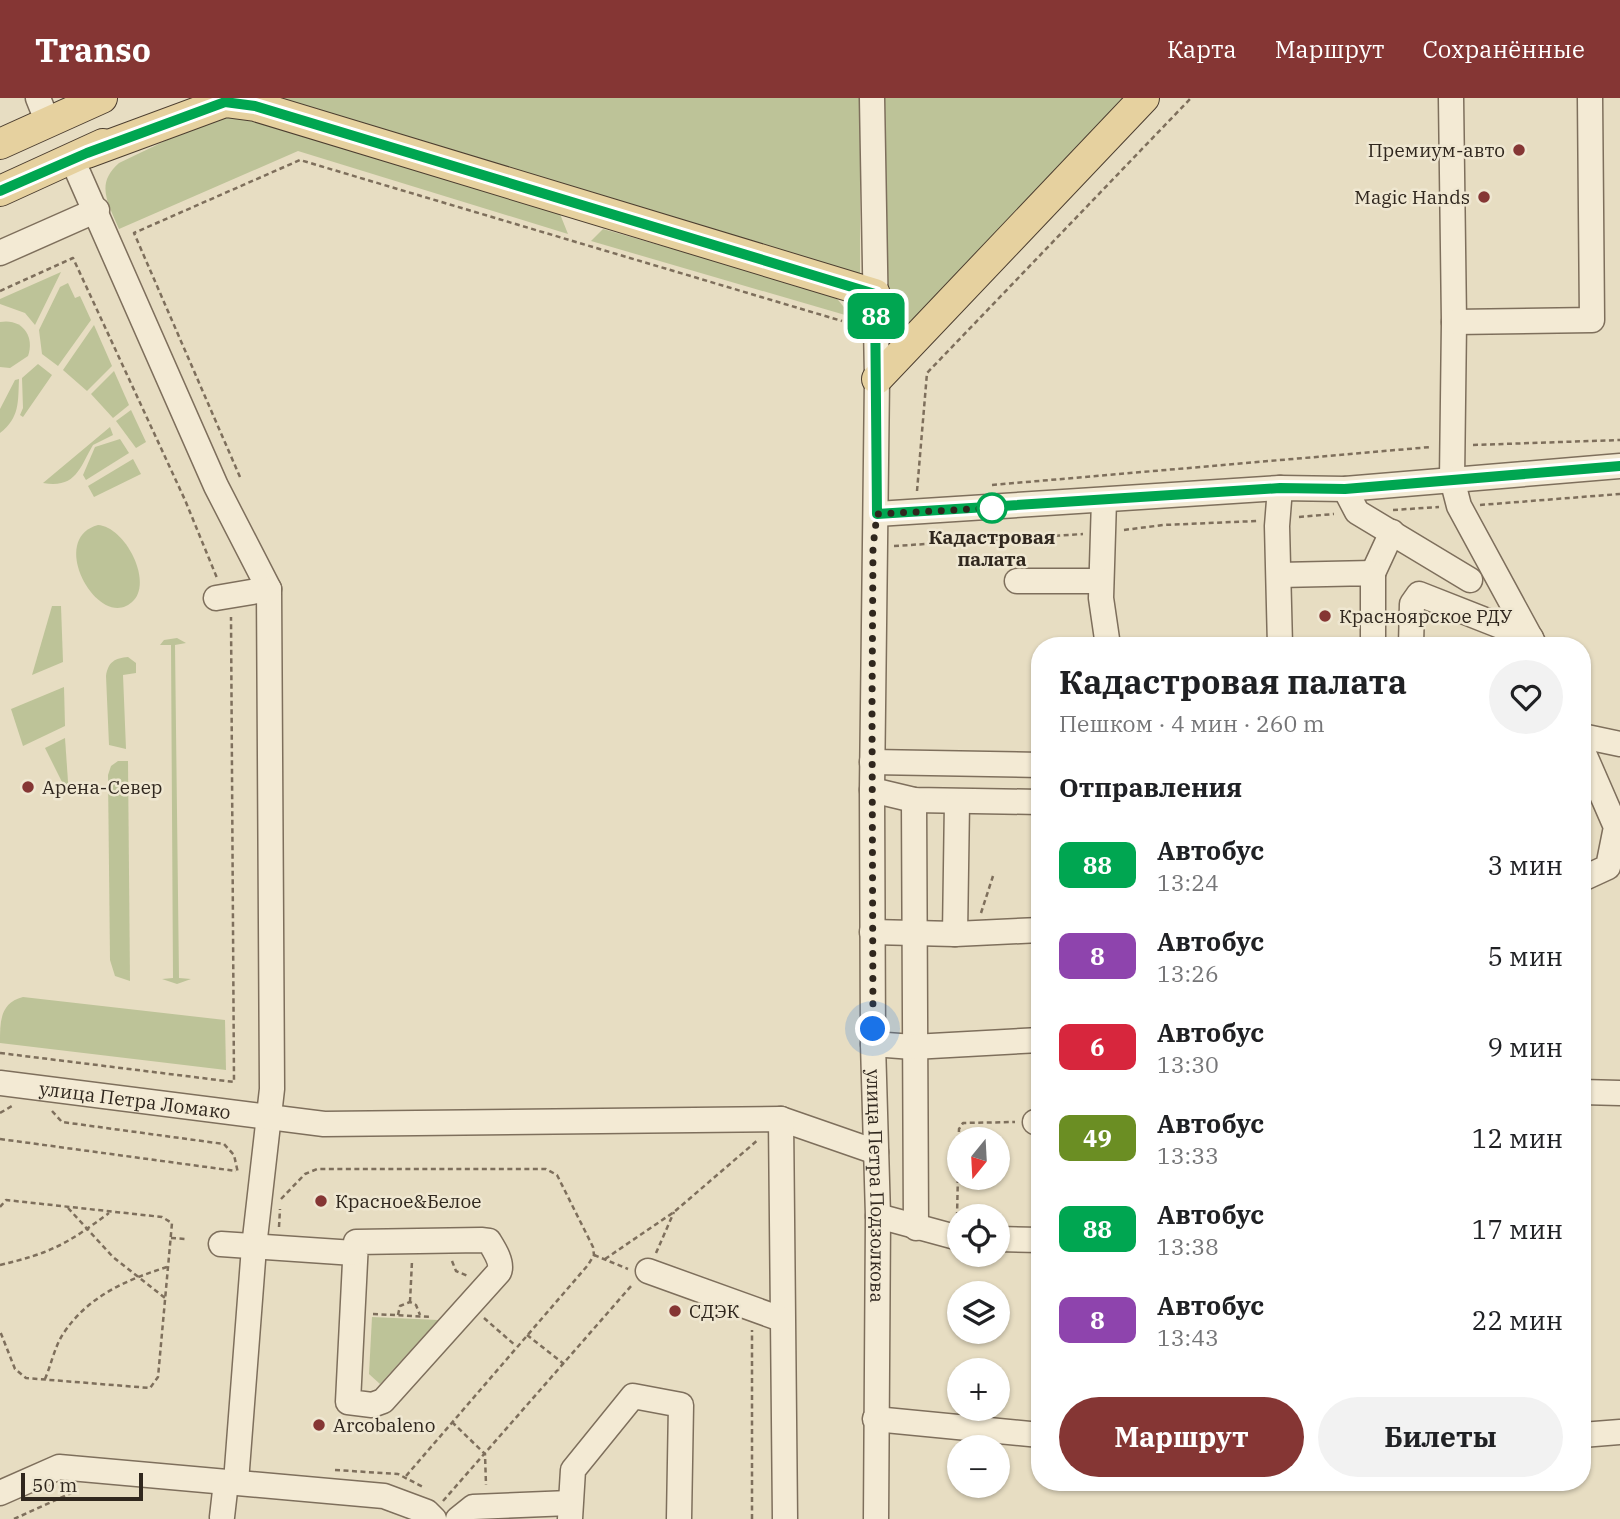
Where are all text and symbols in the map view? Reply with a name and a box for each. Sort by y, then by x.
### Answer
text: Transo [35,28,151,71]
text: Карта [1167,33,1237,65]
text: Маршрут [1275,33,1384,65]
text: Сохранённые [1422,33,1585,65]
place label: Премиум-авто [1368,138,1505,162]
marker: Премиум-авто [1511,142,1527,158]
place label: Magic Hands [1354,185,1470,209]
marker: Magic Hands [1476,189,1492,205]
line badge: 88 [844,293,908,339]
text: 88 [862,300,890,332]
marker: Кадастровая палата [977,493,1007,523]
place label: Кадастровая палата [929,525,1056,571]
place label: Красноярское РДУ [1339,604,1513,628]
marker: Красноярское РДУ [1317,608,1333,624]
text: Кадастровая палата [1059,660,1407,703]
button: heart [1489,660,1563,734]
text: Пешком · 4 мин · 260 m [1059,708,1325,738]
text: Отправления [1059,770,1242,804]
place label: Арена-Север [42,775,163,799]
marker: Арена-Север [20,779,36,795]
text: Автобус [1157,833,1264,867]
text: 3 мин [1487,848,1563,882]
text: 88 [1083,849,1112,881]
text: 13:24 [1157,867,1219,897]
text: Автобус [1157,924,1264,958]
text: 5 мин [1487,939,1563,973]
text: 8 [1090,940,1105,972]
text: 13:26 [1157,958,1219,988]
your location [855,1011,890,1046]
text: Автобус [1157,1015,1264,1049]
text: 9 мин [1487,1030,1563,1064]
text: 6 [1090,1031,1105,1063]
text: 13:30 [1157,1049,1219,1079]
street label: улица Петра Подзолкова [862,1069,890,1303]
street label: улица Петра Ломако [38,1076,232,1124]
text: Автобус [1157,1106,1264,1140]
text: 12 мин [1472,1121,1563,1155]
text: 49 [1083,1122,1112,1154]
north arrow [947,1127,1010,1190]
map controls [947,1127,1010,1498]
text: 13:33 [1157,1140,1219,1170]
place label: Красное&Белое [335,1189,481,1213]
marker: Красное&Белое [313,1193,329,1209]
text: Автобус [1157,1197,1264,1231]
button: locate [947,1204,1010,1267]
text: 17 мин [1472,1212,1563,1246]
text: 88 [1083,1213,1112,1245]
text: 13:38 [1157,1231,1219,1261]
button: layers [947,1281,1010,1344]
text: Автобус [1157,1288,1264,1322]
place label: СДЭК [689,1299,740,1323]
marker: СДЭК [667,1303,683,1319]
text: 22 мин [1472,1303,1563,1337]
text: 8 [1090,1304,1105,1336]
text: 13:43 [1157,1322,1219,1352]
button: + [947,1358,1010,1421]
button: Маршрут [1059,1397,1304,1477]
button: Билеты [1318,1397,1563,1477]
place label: Arcobaleno [333,1413,435,1437]
marker: Arcobaleno [311,1417,327,1433]
button: − [947,1435,1010,1498]
scale bar [21,1470,144,1502]
text: 50 m [32,1473,77,1497]

